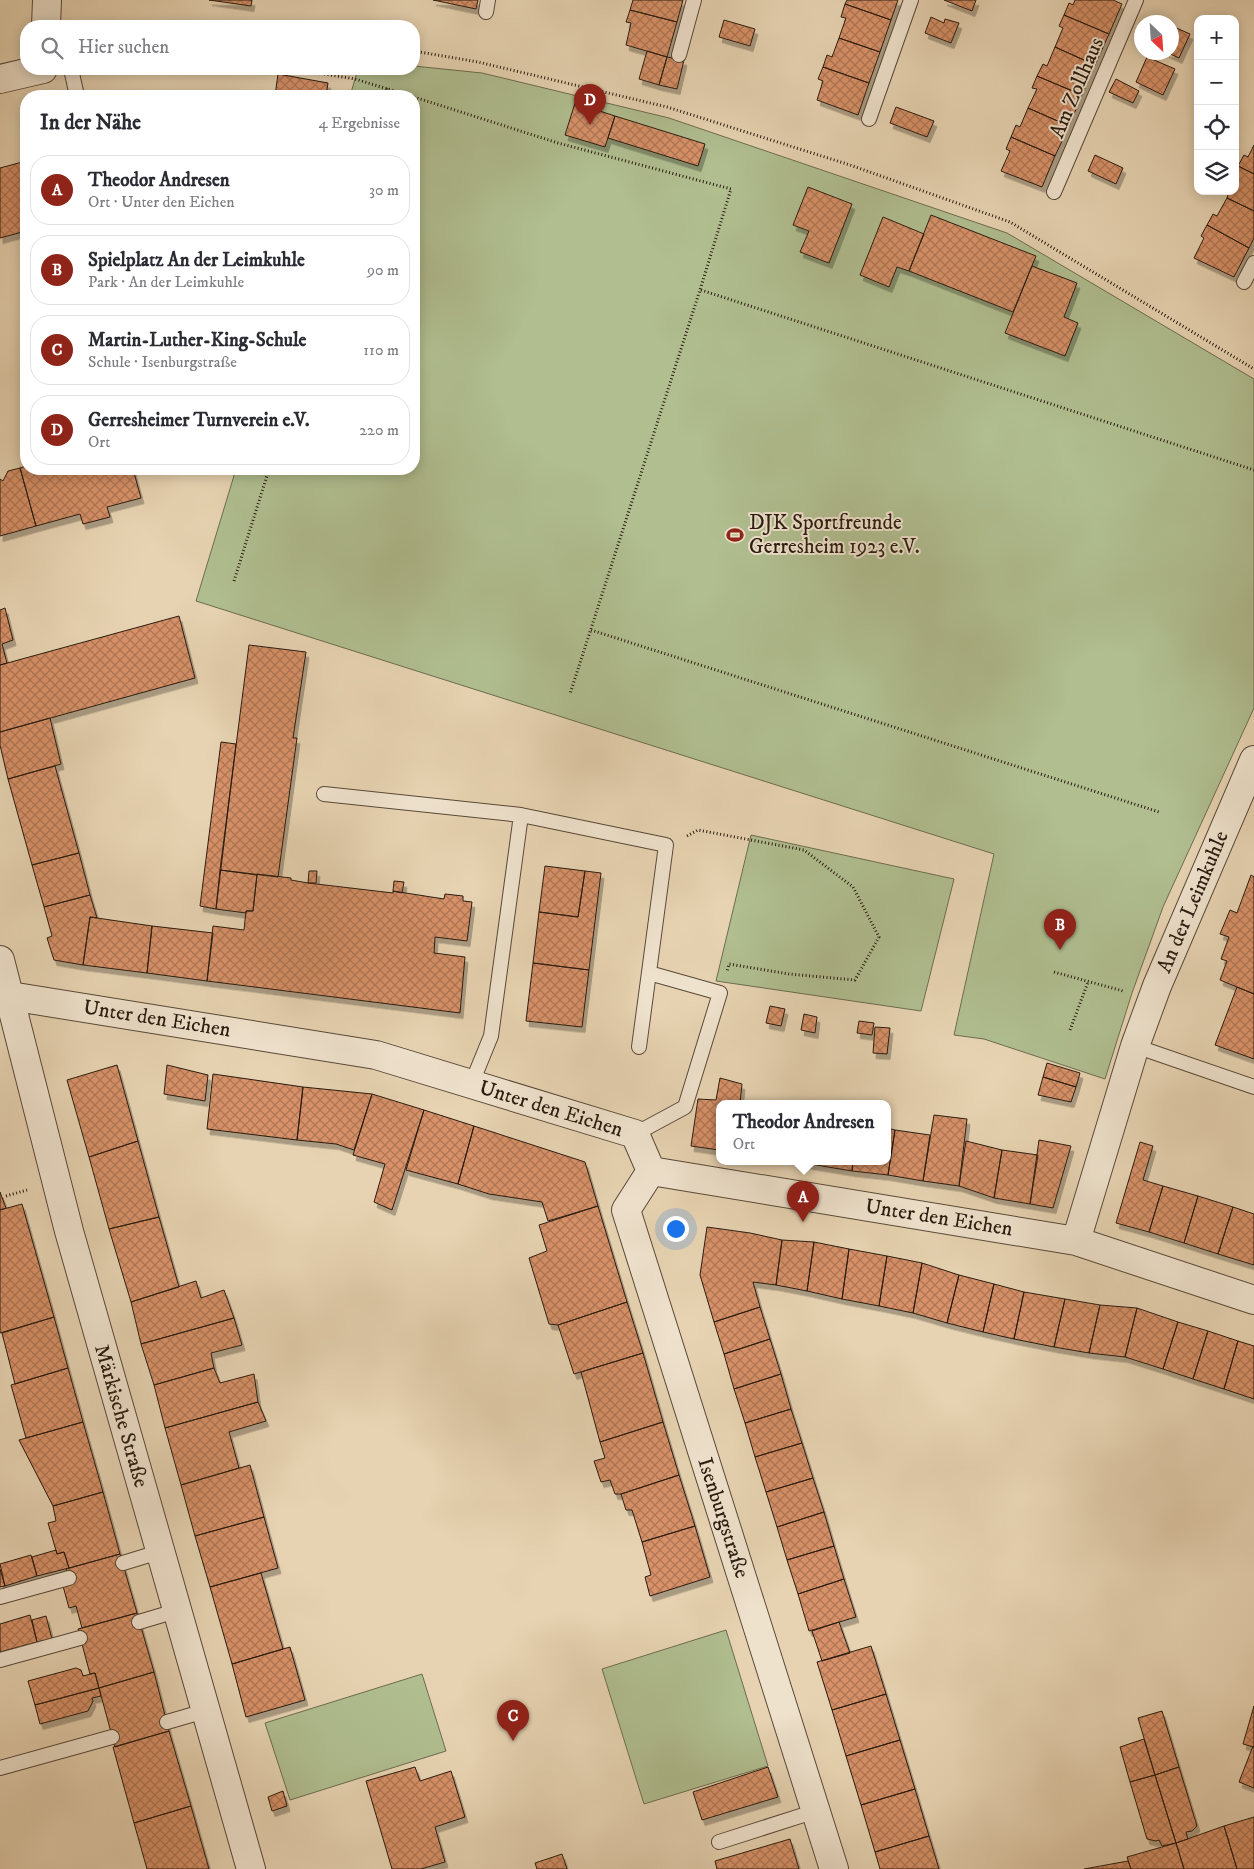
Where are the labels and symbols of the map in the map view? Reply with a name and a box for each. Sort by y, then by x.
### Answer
north arrow [1134,15,1179,60]
street label: Am Zollhaus [1044,34,1110,142]
pin: D [574,84,606,125]
place label: DJK Sportfreunde Gerresheim 1923 e.V. [749,510,920,560]
sports icon: DJK Sportfreunde Gerresheim 1923 e.V. [725,525,745,545]
street label: An der Leimkuhle [1151,827,1235,977]
pin: B [1044,909,1076,950]
street label: Unter den Eichen [81,995,233,1043]
street label: Unter den Eichen [476,1075,626,1143]
pin: A [787,1181,819,1222]
street label: Unter den Eichen [863,1194,1015,1242]
your location [663,1216,689,1242]
street label: Märkische Straße [88,1341,154,1491]
street label: Isenburgstraße [691,1454,755,1582]
pin: C [497,1700,529,1741]

